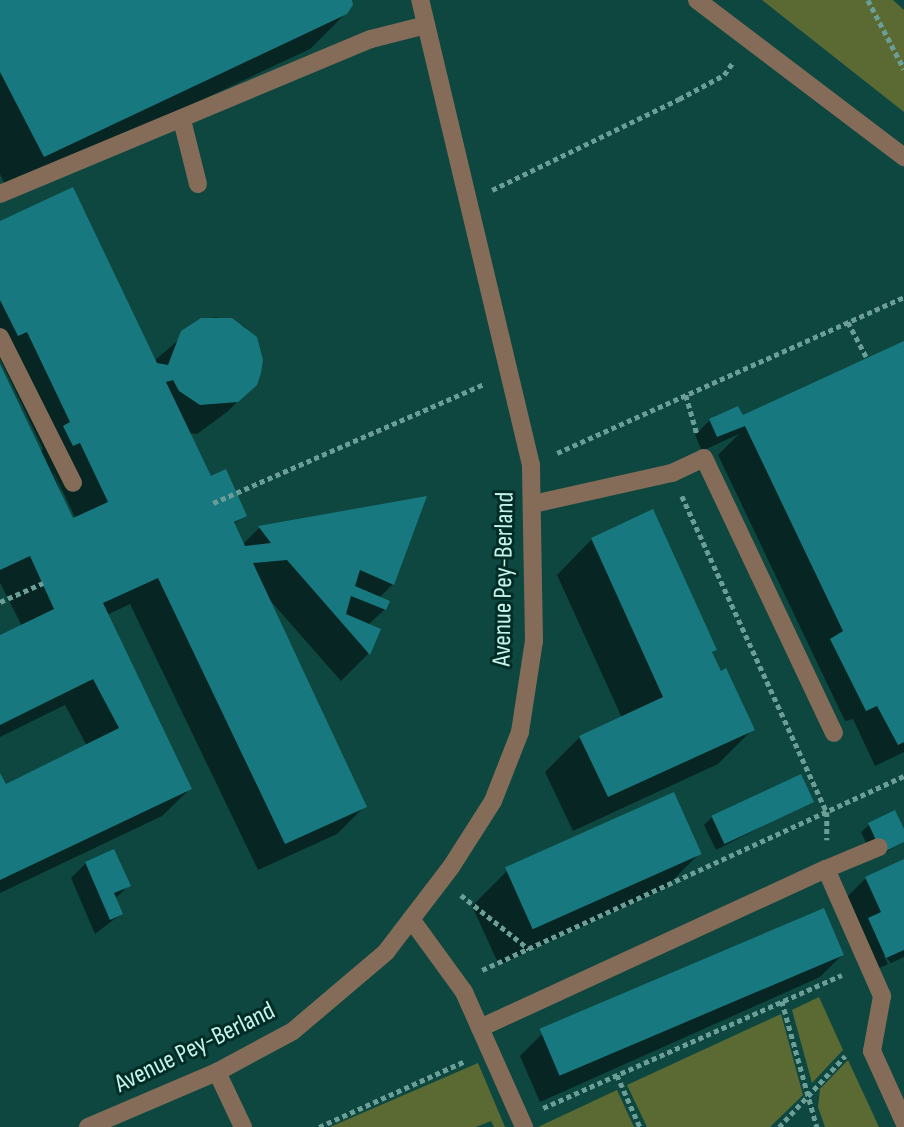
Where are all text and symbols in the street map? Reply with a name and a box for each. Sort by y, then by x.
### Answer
street label: Avenue Pey-Berland [487,491,521,667]
street label: Avenue Pey-Berland [110,996,280,1100]

